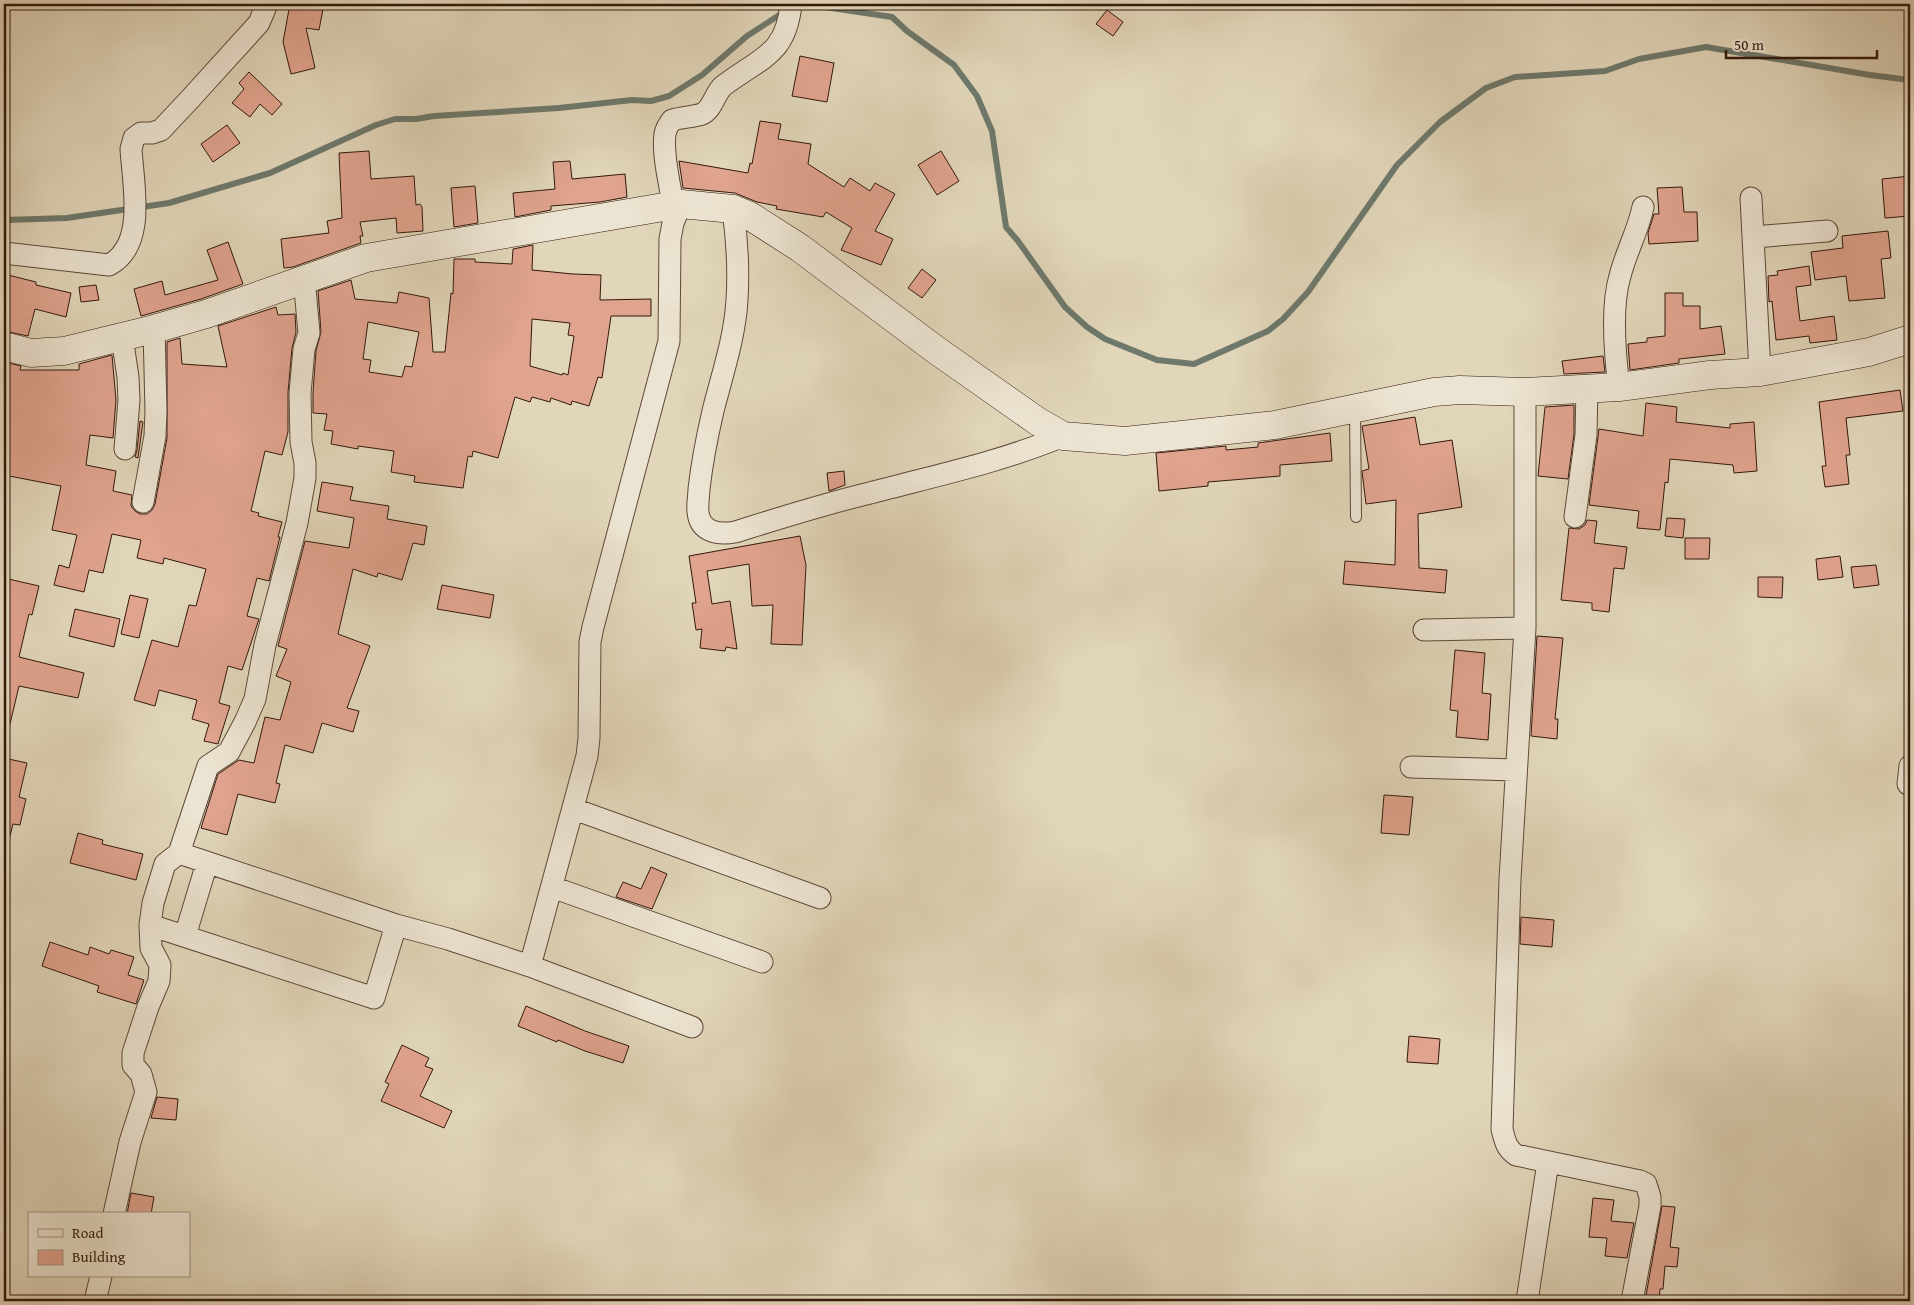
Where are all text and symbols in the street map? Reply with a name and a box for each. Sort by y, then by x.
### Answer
scale bar [1726,28,1878,60]
text: 50 m [1734,34,1765,55]
legend [28,1212,190,1278]
text: Road [72,1222,103,1243]
text: Building [72,1246,126,1267]

